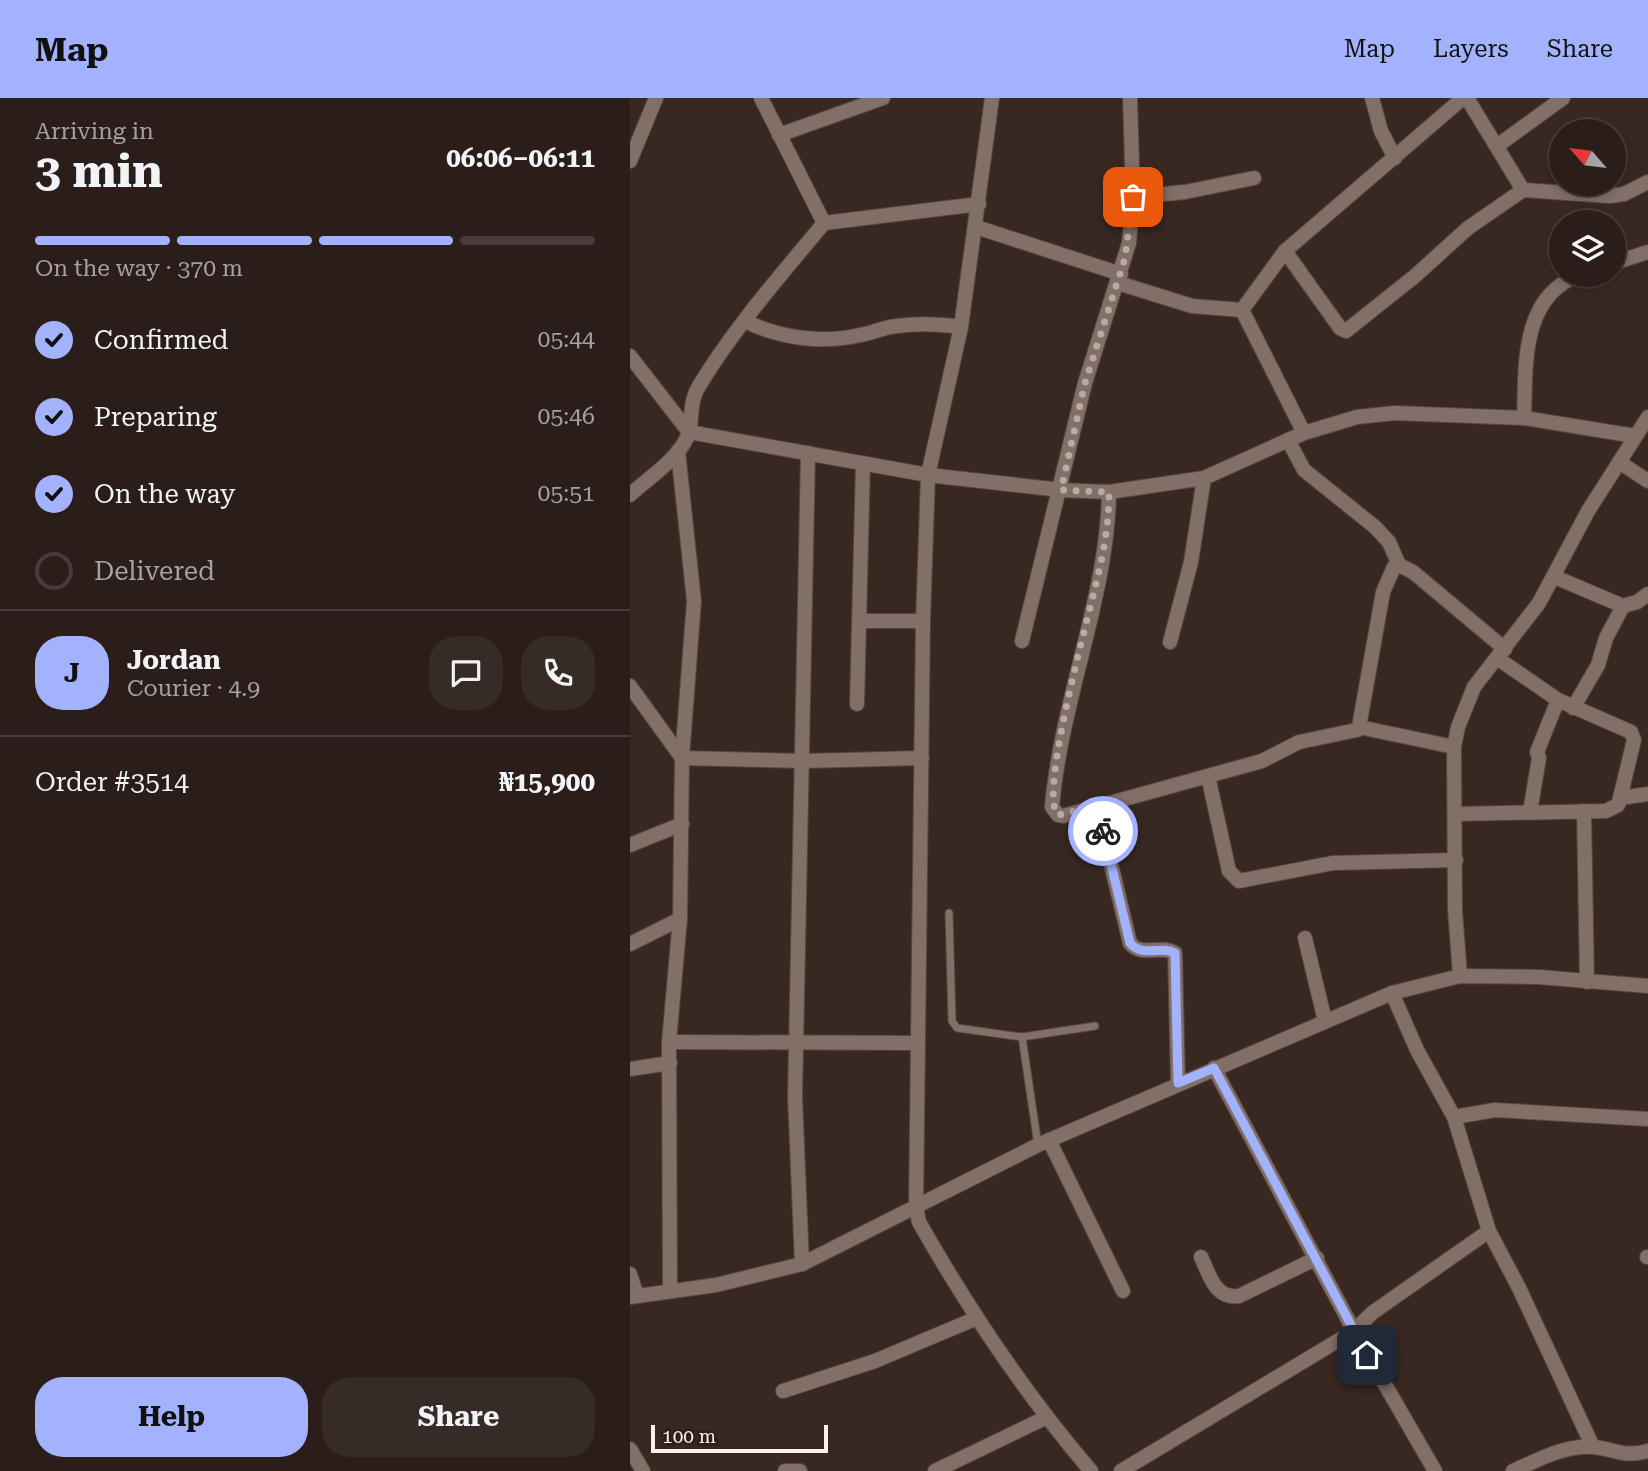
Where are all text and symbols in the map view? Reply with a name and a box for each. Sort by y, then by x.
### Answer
text: Map [35,30,109,69]
text: Map [1344,35,1395,63]
text: Layers [1433,35,1509,63]
text: Share [1547,35,1613,63]
text: Arriving in [35,118,154,145]
north arrow [1549,119,1626,196]
map controls [1549,119,1626,287]
text: 06:06–06:11 [446,143,595,173]
text: 3 min [35,144,163,198]
pin [1103,167,1163,227]
icon: bag [1114,178,1152,216]
button: layers [1549,210,1626,287]
text: On the way · 370 m [35,255,243,282]
icon: check [35,321,73,359]
text: Confirmed [94,325,229,355]
text: 05:44 [538,326,595,353]
icon: check [35,398,73,436]
text: Preparing [94,402,217,432]
text: 05:46 [538,403,595,430]
icon: check [35,475,73,513]
text: On the way [94,479,235,509]
text: 05:51 [538,480,595,507]
text: Delivered [94,556,215,586]
button: chat [429,636,503,710]
button: phone [521,636,595,710]
text: Jordan [127,645,221,675]
text: J [64,658,80,688]
text: Courier · 4.9 [127,675,260,702]
text: Order #3514 [35,767,189,797]
text: ₦15,900 [499,767,595,797]
courier [1068,796,1138,866]
icon: bike [1084,812,1122,850]
pin [1337,1325,1397,1385]
icon: home [1348,1336,1386,1374]
button: Help [35,1377,308,1457]
button: Share [322,1377,595,1457]
scale bar [651,1422,828,1454]
text: 100 m [662,1425,716,1448]

